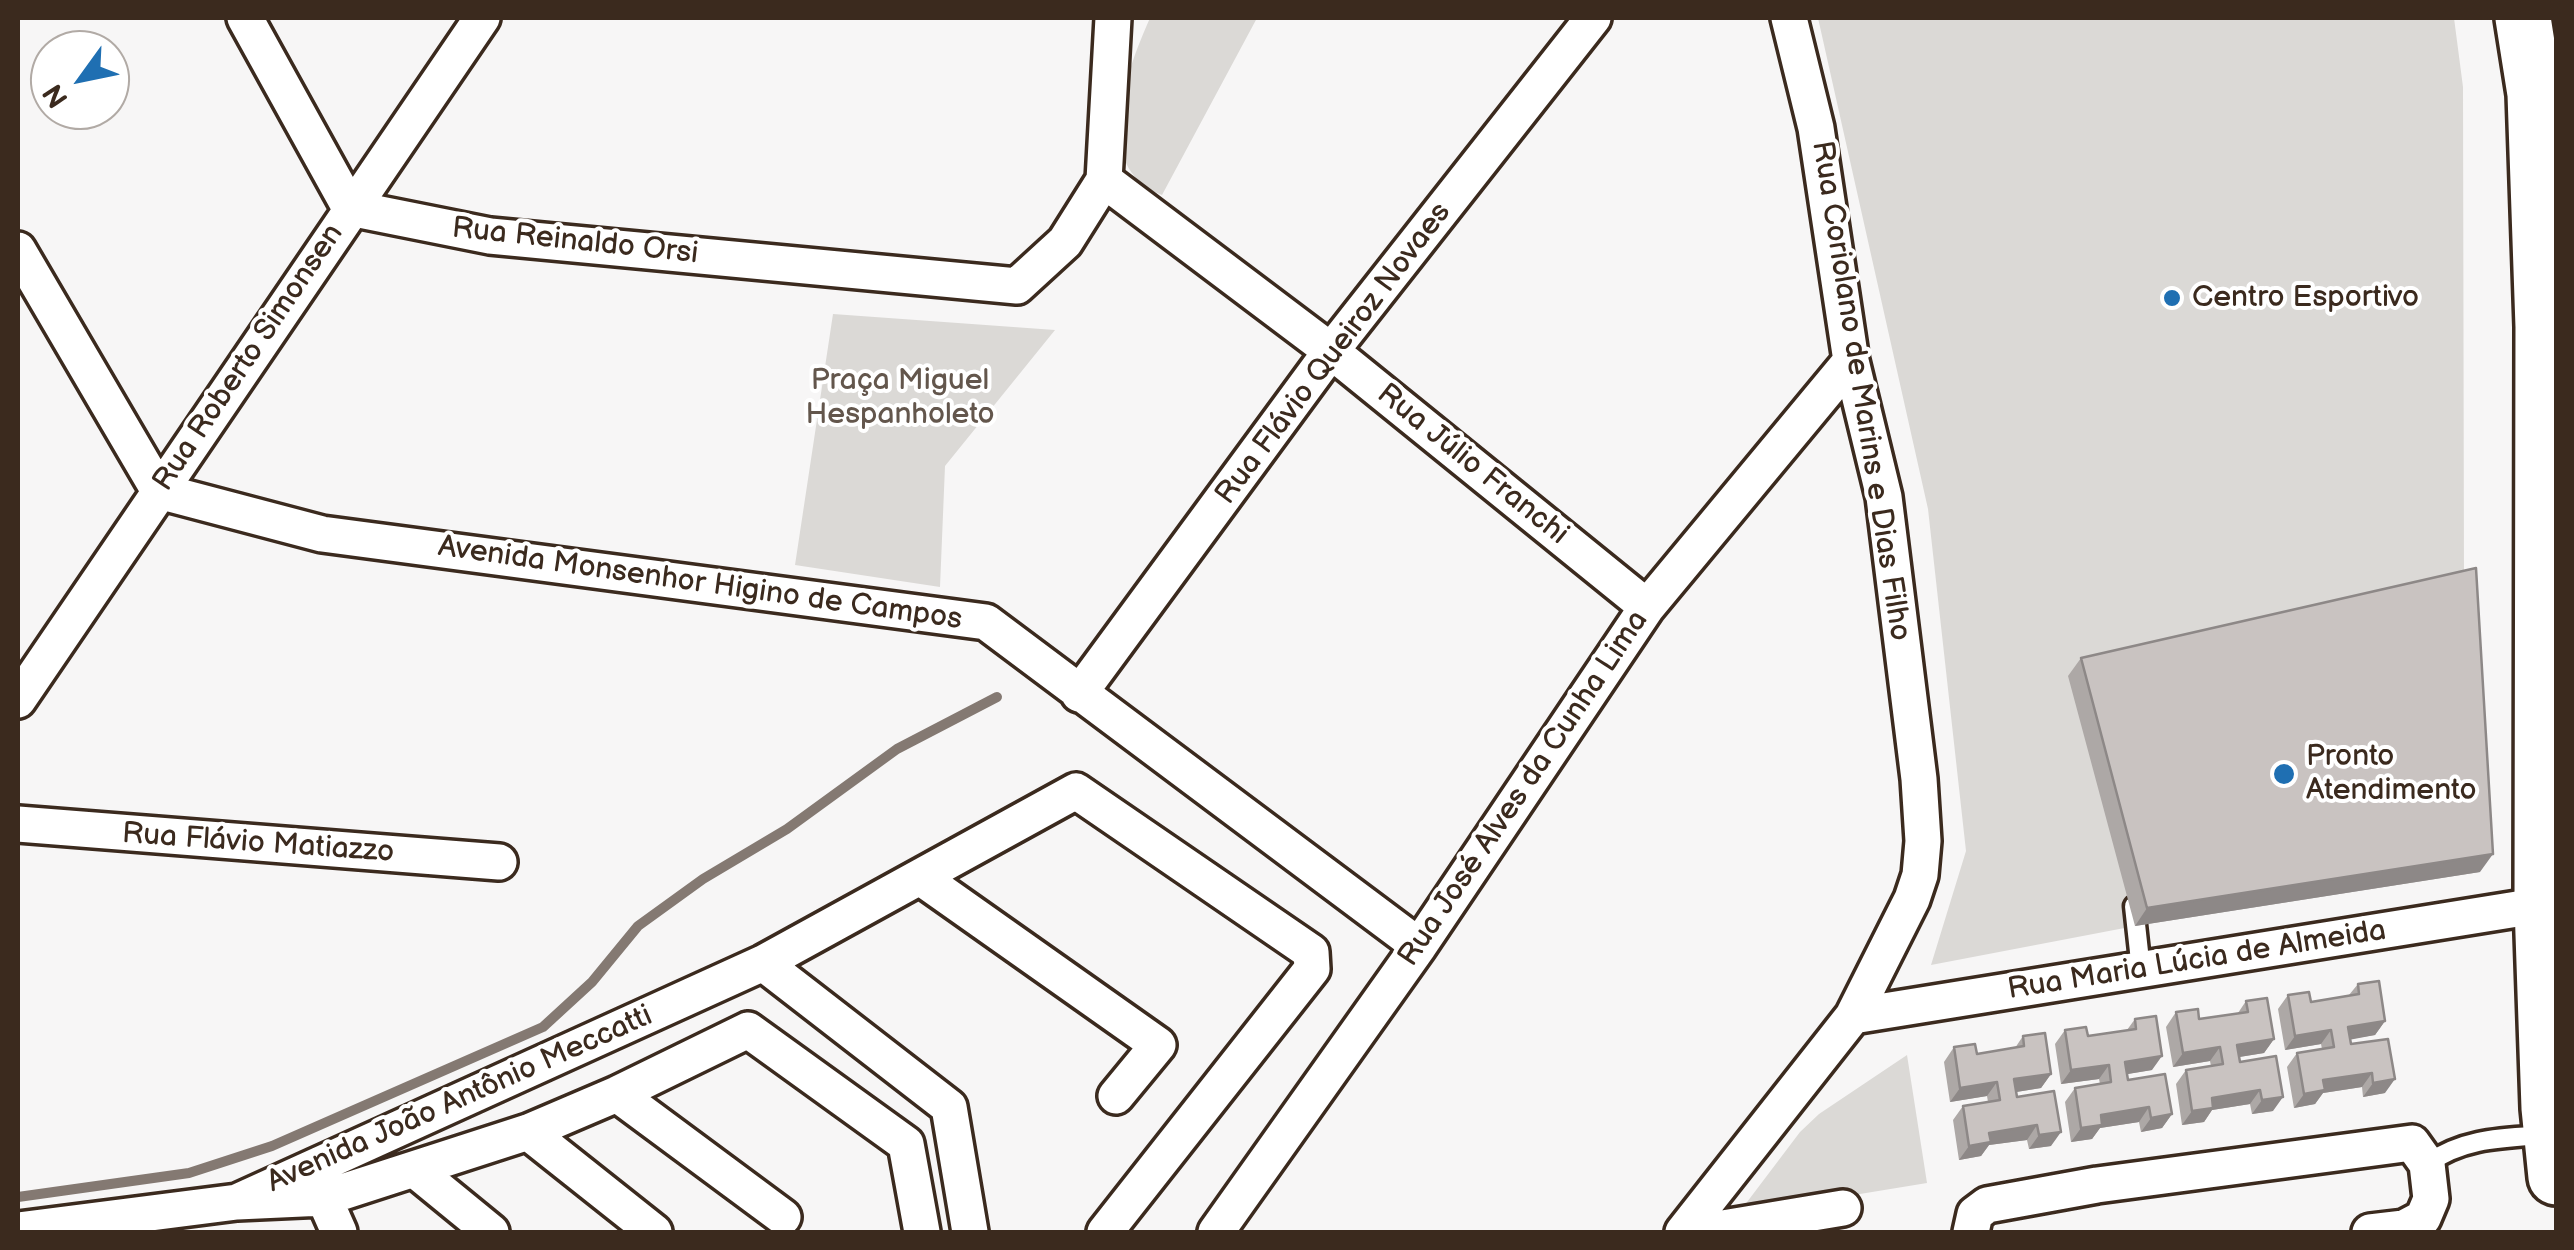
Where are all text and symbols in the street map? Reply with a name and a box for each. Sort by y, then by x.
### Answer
north arrow [30,30,130,130]
text: N [37,78,76,113]
street label: Rua Coriolano de Marins e Dias Filho [1803,139,1917,643]
street label: Rua Flávio Queiroz Novaes [1209,196,1459,512]
street label: Rua Reinaldo Orsi [450,211,700,273]
street label: Rua Roberto Simonsen [146,218,352,498]
place label: Centro Esportivo [2192,280,2419,316]
marker: Centro Esportivo [2161,287,2183,309]
park label: Praça Miguel Hespanholeto [805,363,995,434]
street label: Rua Júlio Franchi [1369,377,1575,553]
street label: Avenida Monsenhor Higino de Campos [436,529,964,639]
street label: Rua José Alves da Cunha Lima [1391,604,1657,974]
place label: Pronto Atendimento [2306,739,2476,810]
marker: Pronto Atendimento [2271,761,2297,787]
street label: Rua Flávio Matiazzo [121,817,395,871]
street label: Rua Maria Lúcia de Almeida [2005,913,2389,1009]
street label: Avenida João Antônio Meccatti [262,999,658,1201]

